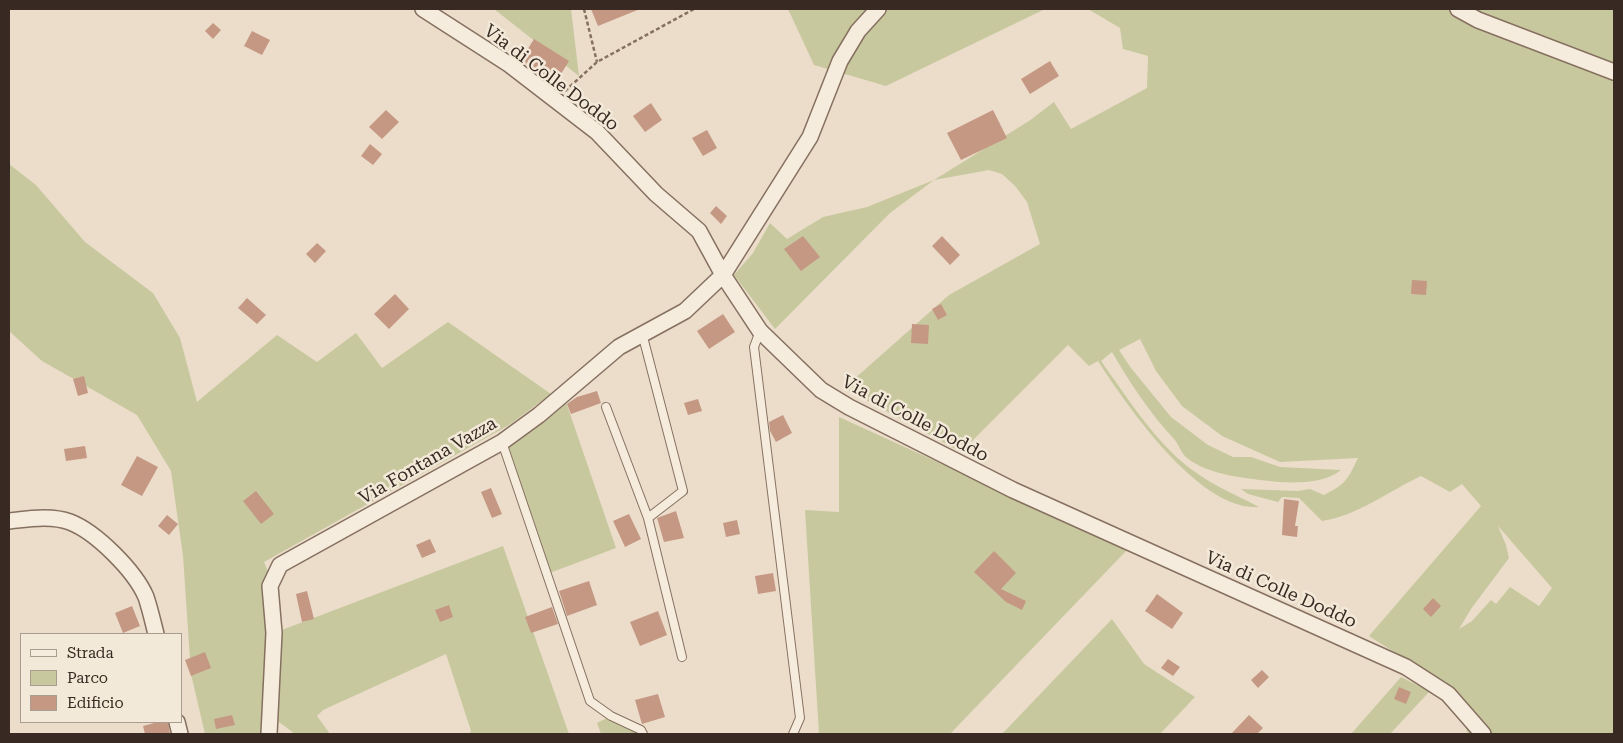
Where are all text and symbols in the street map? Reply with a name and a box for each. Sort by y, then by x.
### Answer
street label: Via di Colle Doddo [479,20,623,136]
street label: Via di Colle Doddo [838,371,992,467]
street label: Via Fontana Vazza [355,413,501,509]
street label: Via di Colle Doddo [1202,547,1360,633]
legend [20,633,182,723]
text: Strada [67,644,114,662]
text: Parco [67,669,108,687]
text: Edificio [67,694,124,712]

